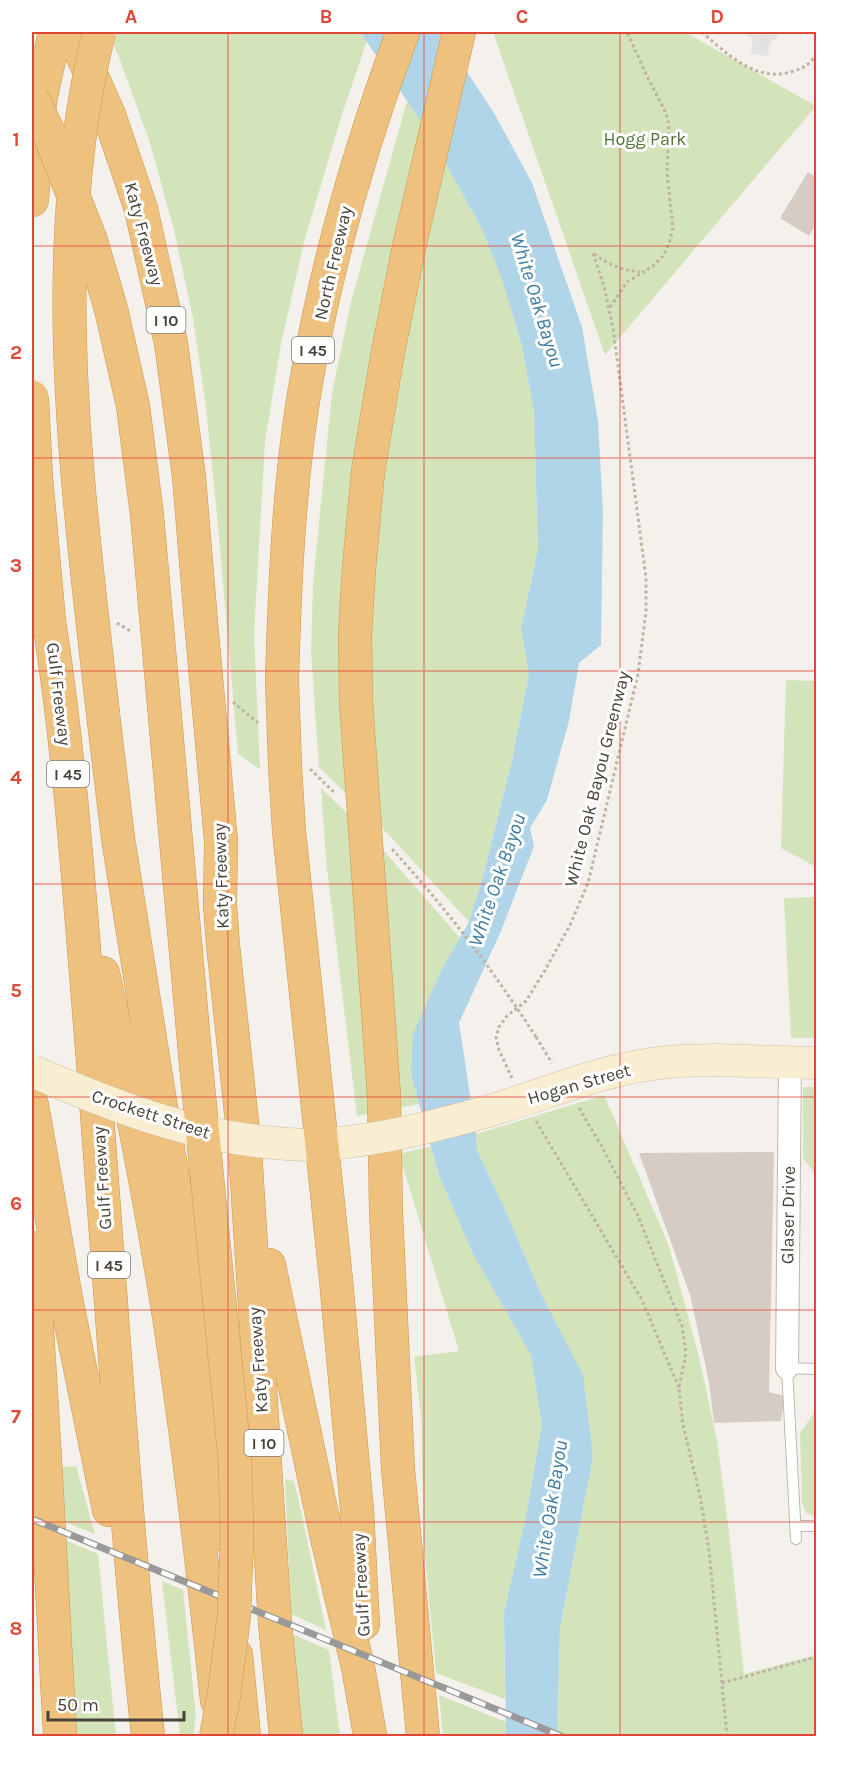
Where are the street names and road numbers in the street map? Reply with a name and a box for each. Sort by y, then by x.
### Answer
street label: Katy Freeway [120,180,169,289]
street label: North Freeway [309,203,357,322]
road number: I 10 [146,307,186,333]
road number: I 45 [292,337,334,363]
street label: Gulf Freeway [42,641,76,747]
street label: White Oak Bayou Greenway [559,668,635,889]
road number: I 45 [47,761,89,787]
street label: Katy Freeway [208,822,234,929]
street label: Hogan Street [525,1059,633,1109]
street label: Crockett Street [89,1084,213,1144]
street label: Gulf Freeway [87,1125,117,1231]
street label: Glaser Drive [776,1166,800,1264]
road number: I 45 [88,1252,130,1278]
street label: Katy Freeway [243,1306,273,1414]
road number: I 10 [244,1430,284,1456]
street label: Gulf Freeway [347,1532,375,1637]

